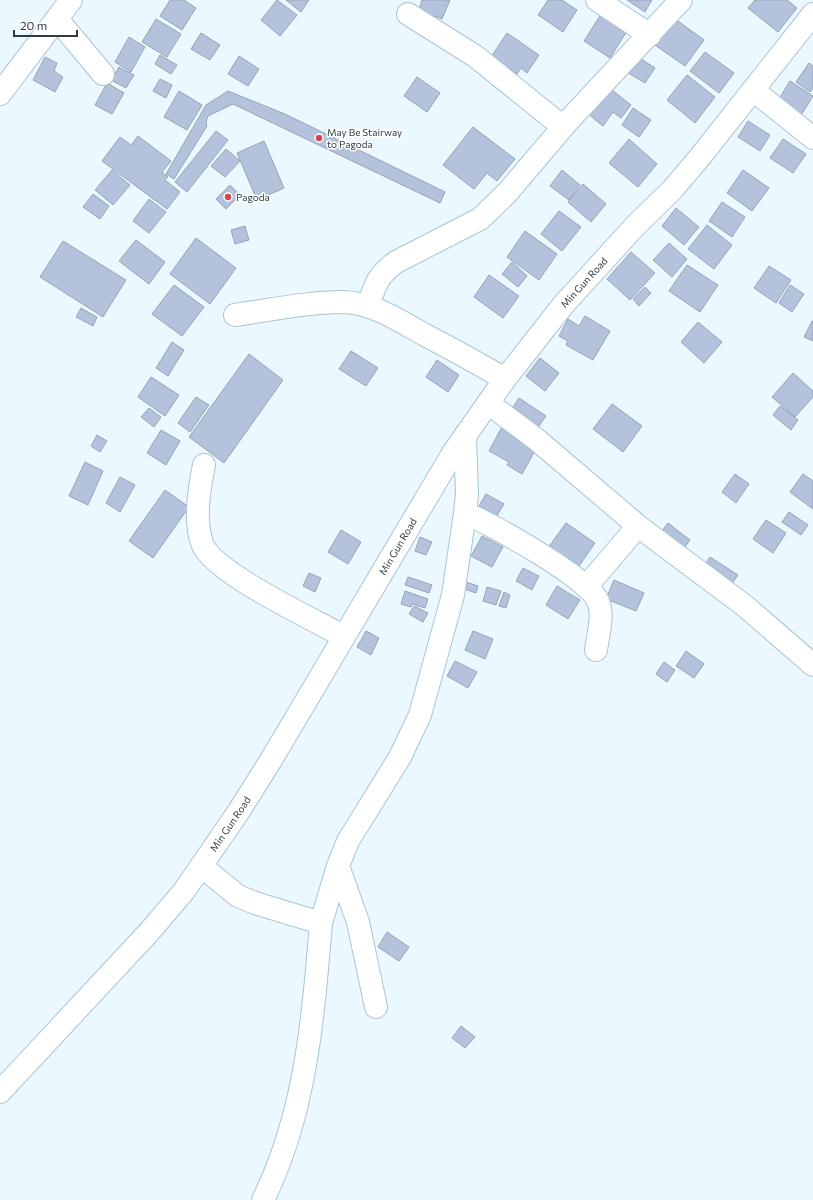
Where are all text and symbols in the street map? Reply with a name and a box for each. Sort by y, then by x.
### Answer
scale bar [14,12,77,38]
text: 20 m [20,18,47,32]
place label: May Be Stairway to Pagoda [327,126,402,150]
marker: May Be Stairway to Pagoda [314,133,324,143]
place label: Pagoda [236,191,270,203]
marker: Pagoda [223,192,233,202]
street label: Min Gun Road [558,254,610,310]
street label: Min Gun Road [376,516,419,577]
street label: Min Gun Road [207,794,253,854]

